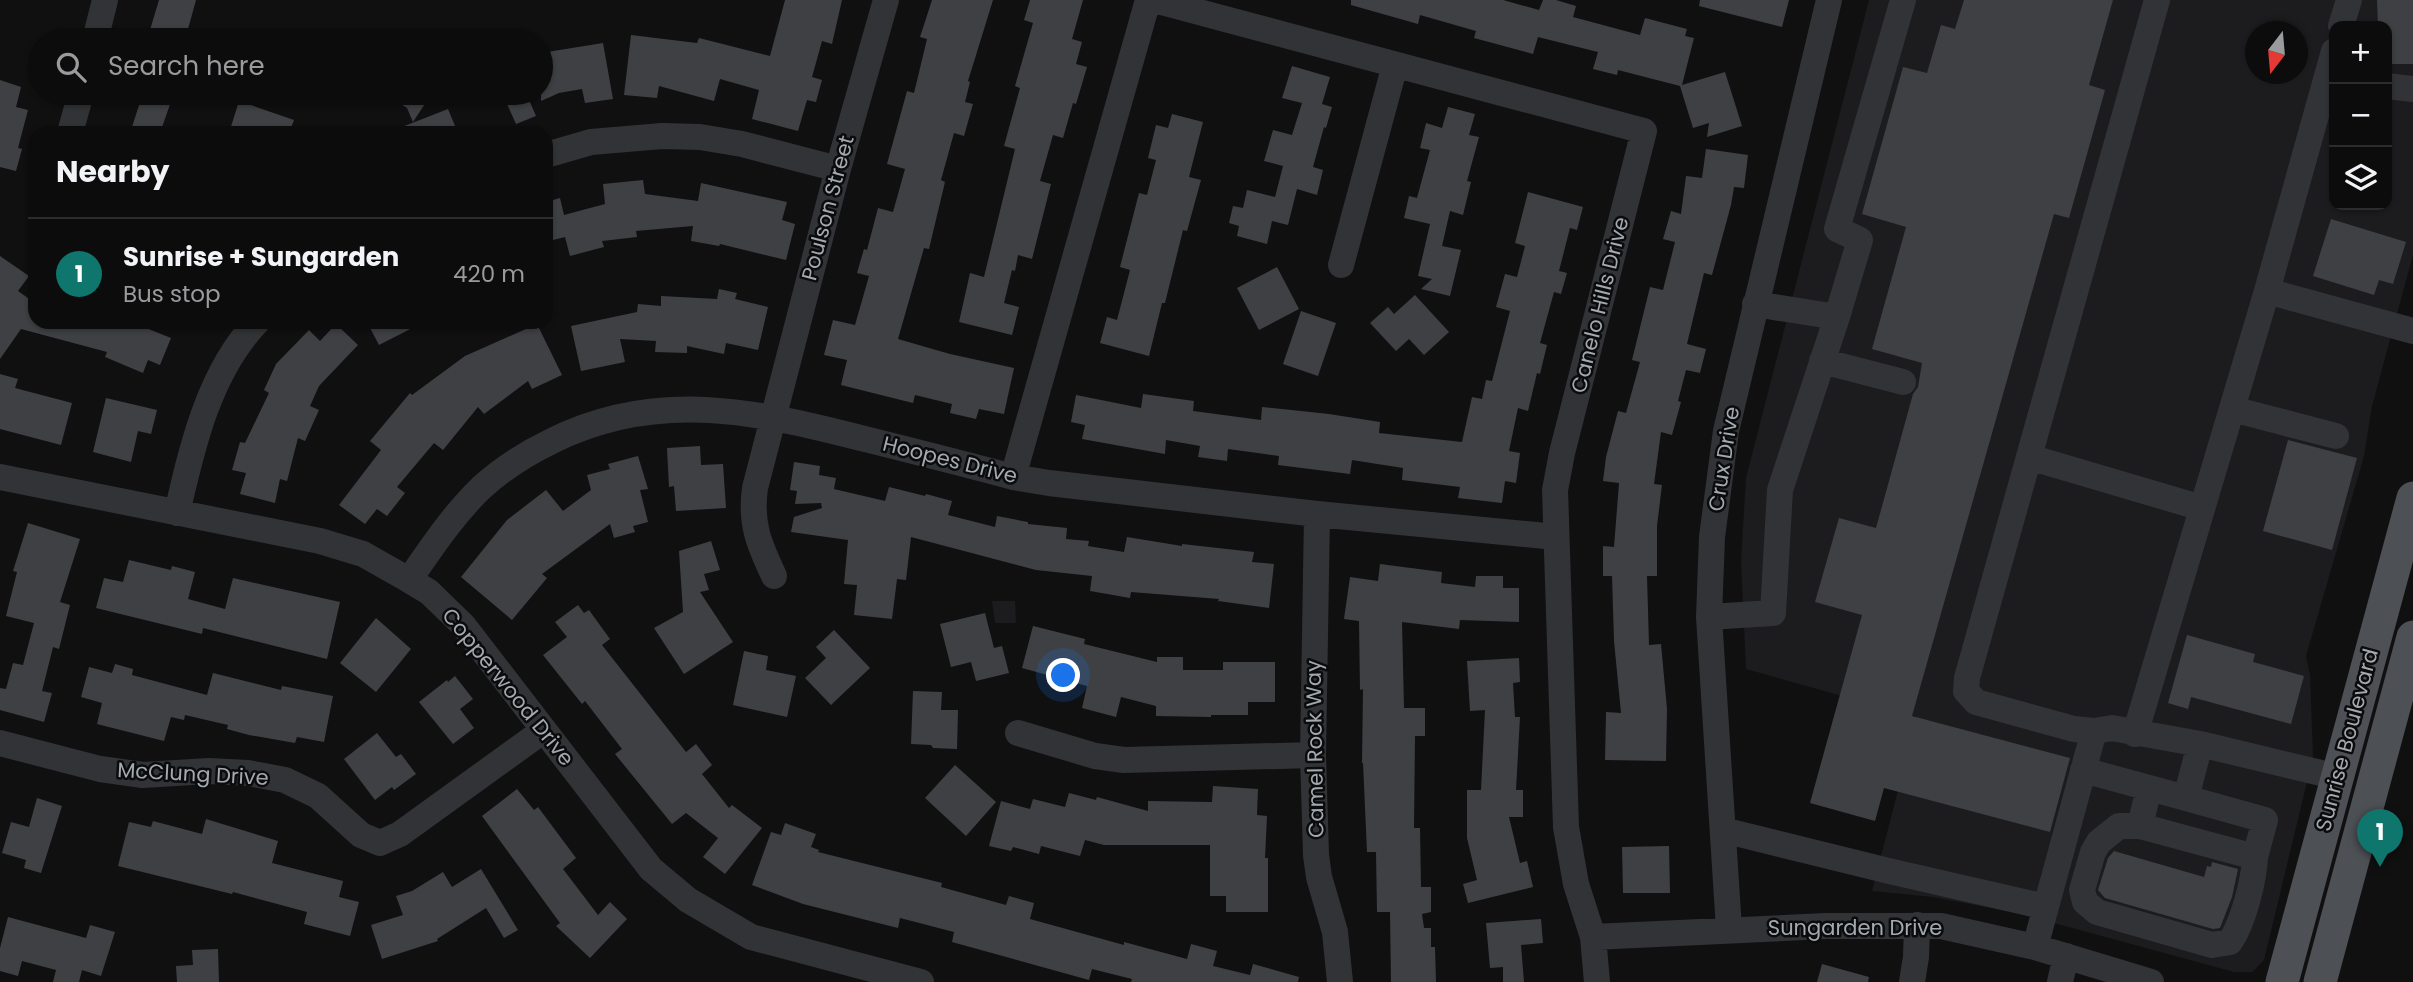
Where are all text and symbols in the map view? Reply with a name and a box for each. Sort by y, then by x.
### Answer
north arrow [2245,21,2308,84]
map controls [2329,21,2392,210]
button: + [2329,21,2392,84]
search box [28,28,553,105]
icon: search [52,48,90,86]
text: Search here [108,48,265,84]
button: − [2329,84,2392,147]
street label: Poulson Street [794,132,861,284]
button: layers [2329,147,2392,210]
text: Nearby [56,150,170,193]
street label: Canelo Hills Drive [1564,214,1635,396]
text: Sunrise + Sungarden [123,239,399,275]
text: 1 [75,258,83,290]
text: 420 m [453,258,525,290]
text: Bus stop [123,278,221,310]
street label: Crux Drive [1701,404,1746,513]
street label: Hoopes Drive [880,429,1021,490]
street label: Copperwood Drive [436,602,581,772]
street label: Sunrise Boulevard [2308,645,2385,834]
your location [1046,658,1080,692]
street label: Camel Rock Way [1298,660,1331,838]
street label: McClung Drive [117,755,269,792]
pin: 1 [2357,809,2403,867]
street label: Sungarden Drive [1768,913,1942,942]

